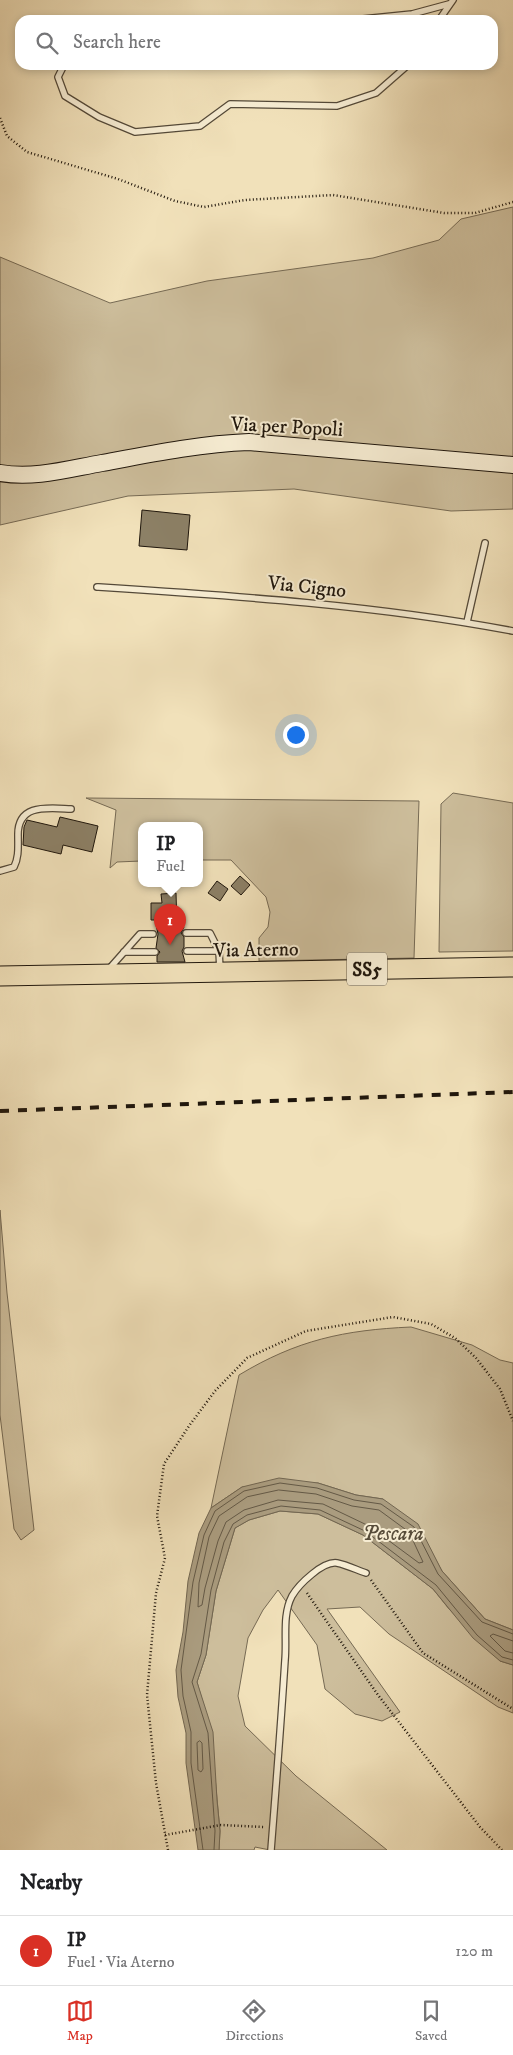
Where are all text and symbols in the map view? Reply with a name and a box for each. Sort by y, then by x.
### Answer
search box [15,15,498,70]
icon: search [33,29,61,57]
text: Search here [73,31,161,54]
street label: Via per Popoli [229,412,344,443]
street label: Via Cigno [265,571,347,604]
your location [283,722,309,748]
popup [138,822,203,887]
text: IP [156,833,175,856]
text: Fuel [156,856,185,876]
pin: 1 [154,904,186,945]
street label: Via Aterno [212,937,299,964]
road number: SS5 [347,952,387,986]
water label: Pescara [362,1521,424,1547]
text: Nearby [20,1870,82,1896]
text: IP [67,1929,86,1952]
text: 1 [33,1941,39,1961]
text: 120 m [455,1941,493,1961]
text: Fuel · Via Aterno [67,1952,175,1972]
tab: Map [66,1997,94,2045]
tab: Directions [225,1997,283,2045]
tab: Saved [415,1997,447,2045]

